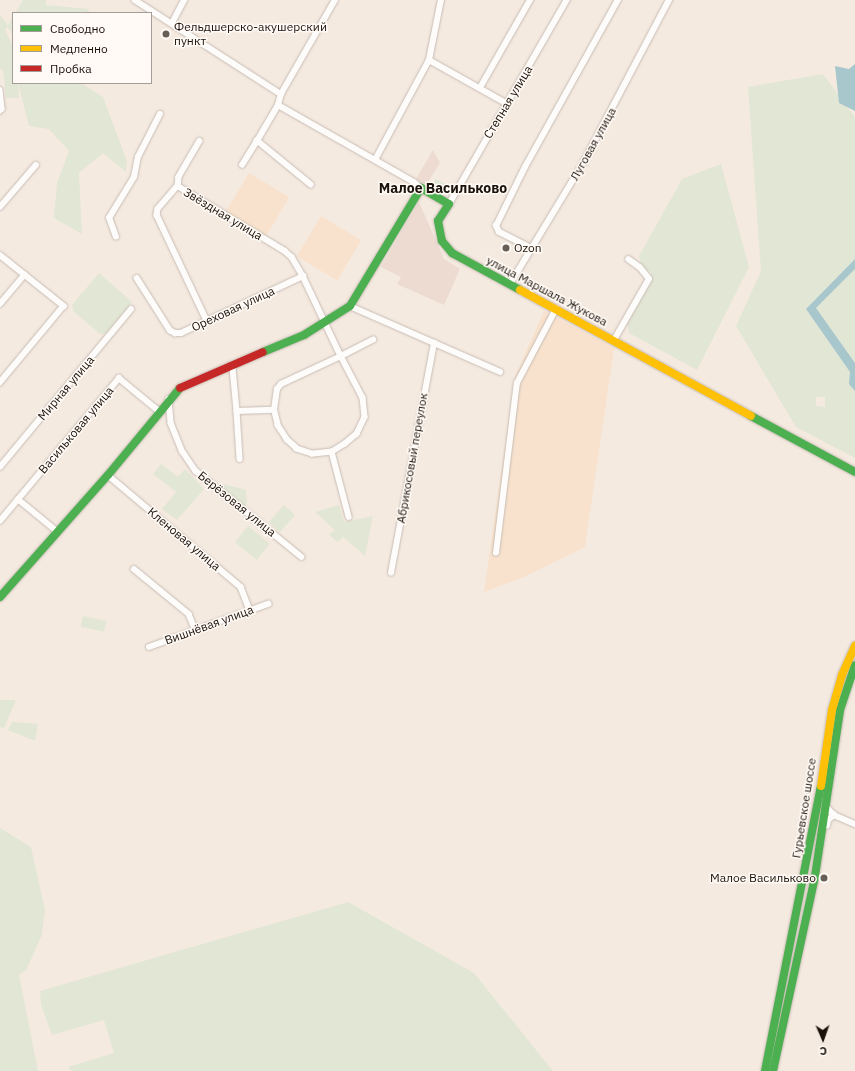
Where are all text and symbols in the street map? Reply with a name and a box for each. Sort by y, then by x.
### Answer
legend [12,12,152,84]
place label: Фельдшерско-акушерский пункт [174,20,327,48]
text: Свободно [50,21,105,36]
marker: Фельдшерско-акушерский пункт [161,29,171,39]
text: Медленно [50,41,108,56]
text: Пробка [50,61,92,76]
street label: Степная улица [481,63,535,141]
street label: Луговая улица [567,105,619,183]
district label: Малое Васильково [379,180,507,196]
street label: Звёздная улица [181,185,265,243]
place label: Ozon [514,241,541,255]
marker: Ozon [501,243,511,253]
street label: улица Маршала Жукова [484,253,610,329]
street label: Ореховая улица [189,283,277,335]
street label: Мирная улица [35,353,97,423]
street label: Васильковая улица [35,384,117,476]
street label: Абрикосовый переулок [393,392,431,524]
street label: Берёзовая улица [195,468,279,540]
street label: Кленовая улица [145,504,223,574]
street label: Вишнёвая улица [163,602,255,648]
street label: Гурьевское шоссе [789,757,819,859]
place label: Малое Васильково [710,871,816,885]
marker: Малое Васильково [819,873,829,883]
north arrow [803,1019,843,1059]
text: С [820,1044,827,1058]

